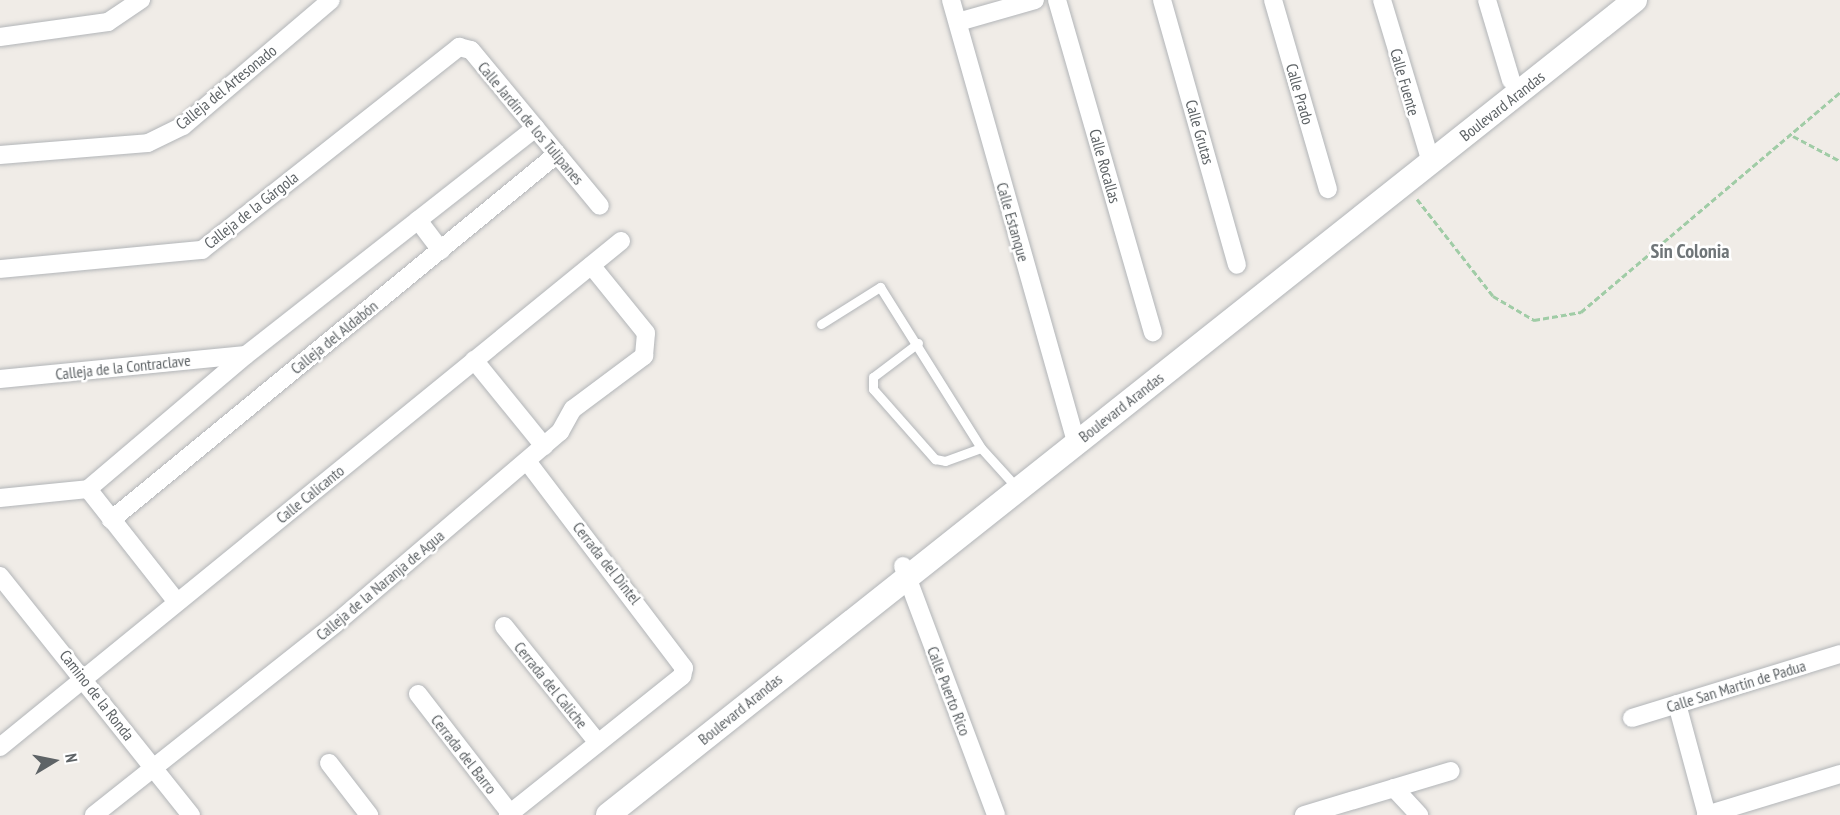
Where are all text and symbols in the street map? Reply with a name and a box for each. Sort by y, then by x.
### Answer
street label: Calleja del Artesonado [172,40,280,134]
street label: Calle Fuente [1386,46,1424,118]
street label: Calle Jardín de los Tulipanes [474,57,588,189]
street label: Calle Prado [1282,61,1318,127]
street label: Boulevard Arandas [1456,67,1548,145]
street label: Calle Grutas [1182,97,1218,167]
street label: Calle Rocallas [1085,127,1125,205]
street label: Calleja de la Gárgola [200,167,302,253]
street label: Calle Estanque [993,180,1033,264]
district label: Sin Colonia [1650,239,1730,263]
street label: Calleja del Aldabón [286,296,382,378]
street label: Calleja de la Contraclave [54,350,192,384]
street label: Boulevard Arandas [1075,368,1167,446]
street label: Calle Calicanto [272,461,348,527]
street label: Cerrada del Dintel [569,518,645,608]
street label: Calleja de la Naranja de Agua [312,526,448,644]
street label: Cerrada del Caliche [510,638,592,732]
street label: Calle Puerto Rico [923,644,975,738]
street label: Camino de la Ronda [56,646,138,744]
street label: Calle San Martín de Padua [1664,656,1808,716]
street label: Boulevard Arandas [694,669,786,749]
street label: Cerrada del Barro [427,710,501,798]
north arrow [24,731,84,791]
text: N [61,752,82,764]

